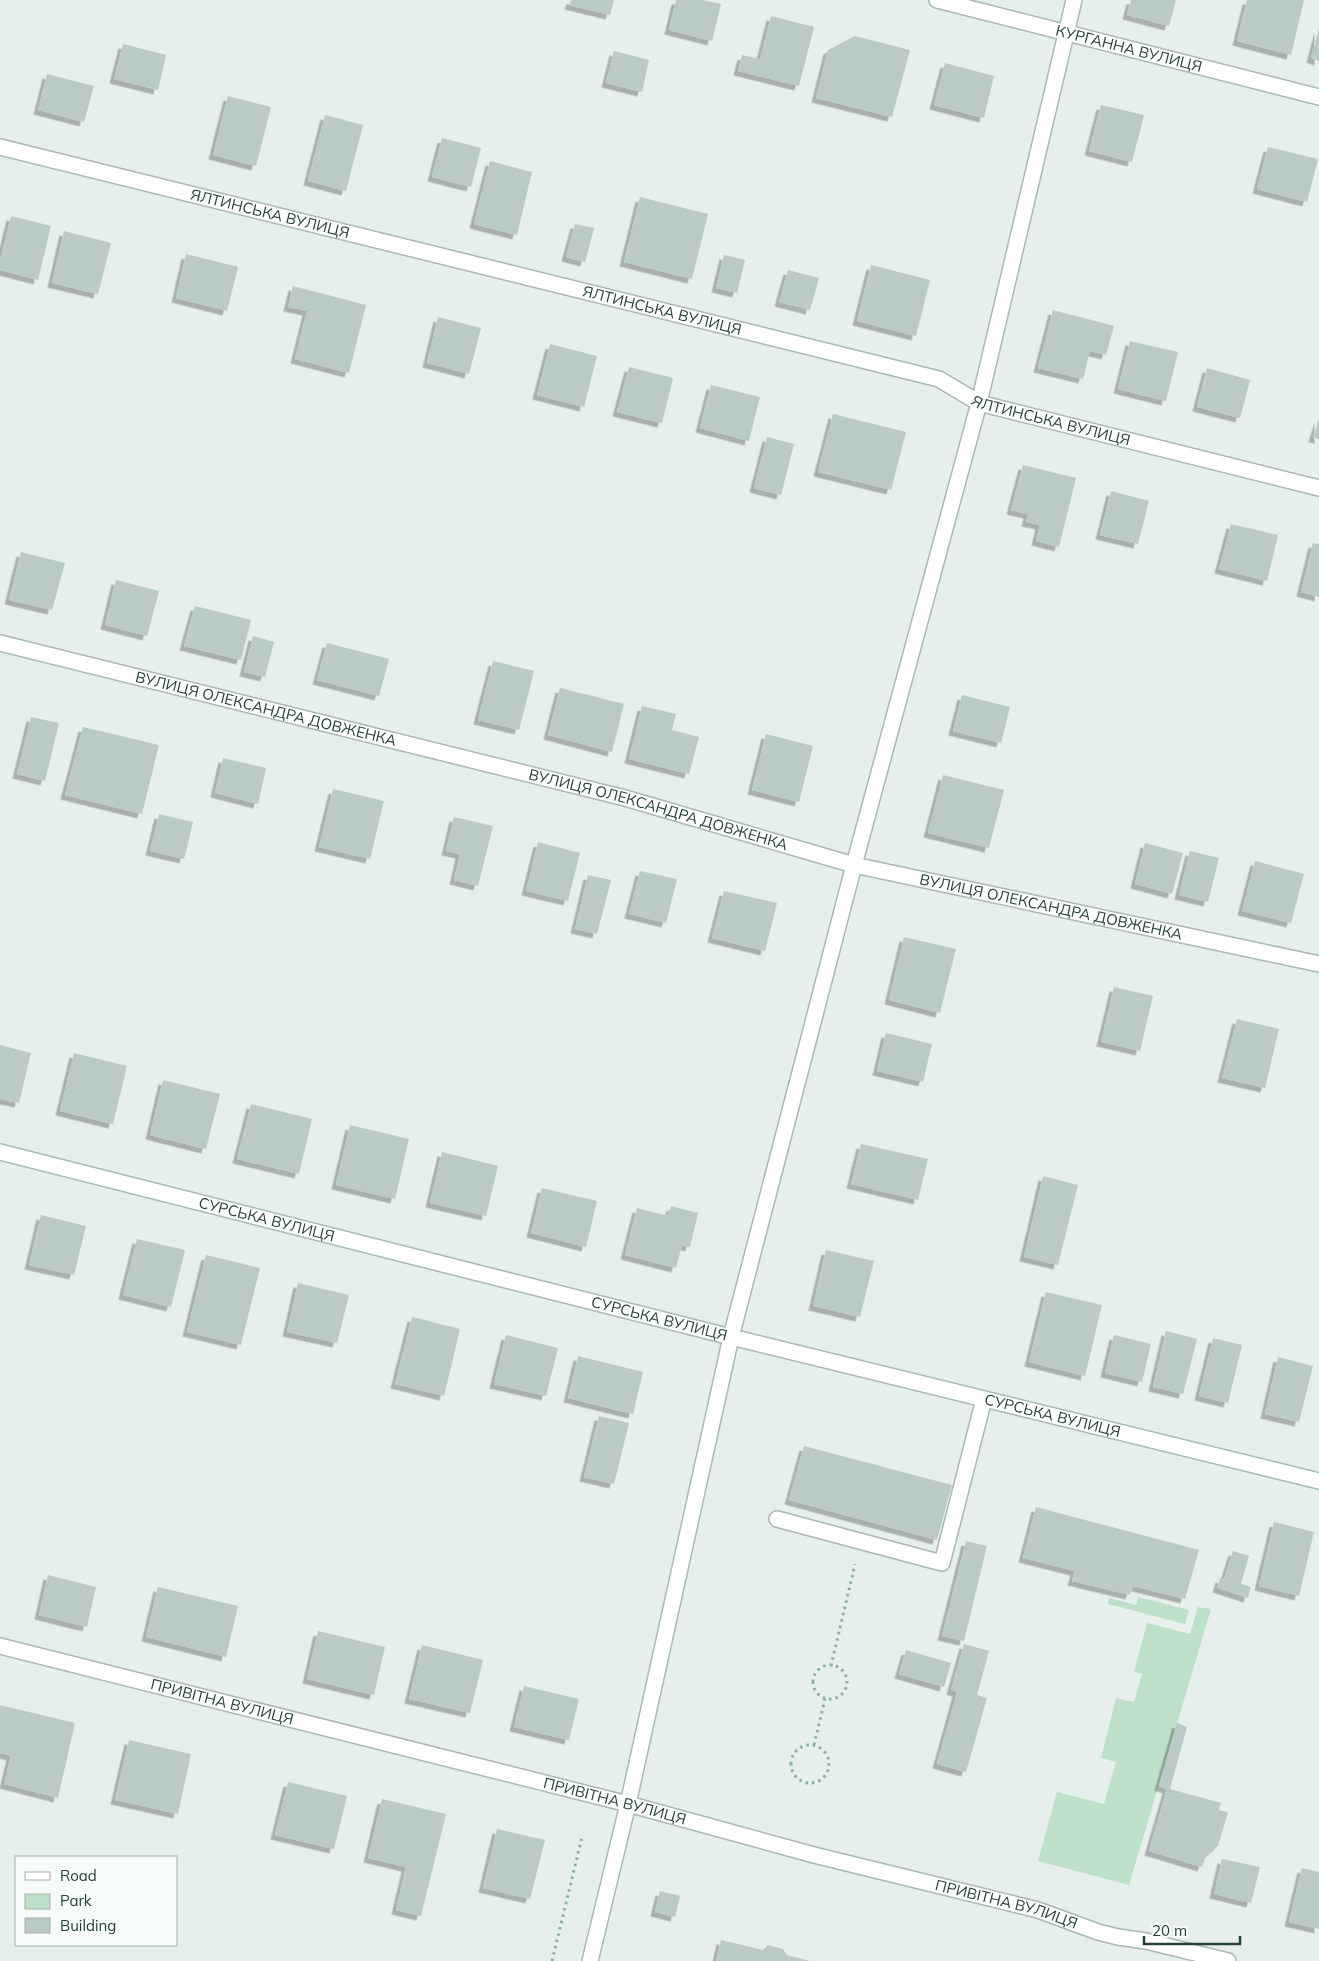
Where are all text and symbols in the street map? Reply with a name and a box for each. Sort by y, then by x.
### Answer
street label: КУРГАННА ВУЛИЦЯ [1054,21,1204,76]
street label: ЯЛТИНСЬКА ВУЛИЦЯ [188,184,352,242]
street label: ЯЛТИНСЬКА ВУЛИЦЯ [581,281,744,339]
street label: ЯЛТИНСЬКА ВУЛИЦЯ [968,391,1133,450]
street label: ВУЛИЦЯ ОЛЕКСАНДРА ДОВЖЕНКА [134,667,399,750]
street label: ВУЛИЦЯ ОЛЕКСАНДРА ДОВЖЕНКА [527,764,790,854]
street label: ВУЛИЦЯ ОЛЕКСАНДРА ДОВЖЕНКА [918,869,1184,944]
street label: СУРСЬКА ВУЛИЦЯ [197,1193,337,1245]
street label: СУРСЬКА ВУЛИЦЯ [589,1292,729,1345]
street label: СУРСЬКА ВУЛИЦЯ [983,1389,1123,1441]
street label: ПРИВІТНА ВУЛИЦЯ [149,1674,296,1729]
street label: ПРИВІТНА ВУЛИЦЯ [541,1773,688,1829]
legend [15,1856,178,1946]
text: Road [60,1866,97,1885]
street label: ПРИВІТНА ВУЛИЦЯ [933,1875,1080,1933]
text: Park [60,1891,92,1910]
scale bar [1144,1914,1240,1946]
text: Building [60,1916,116,1935]
text: 20 m [1152,1921,1187,1940]

